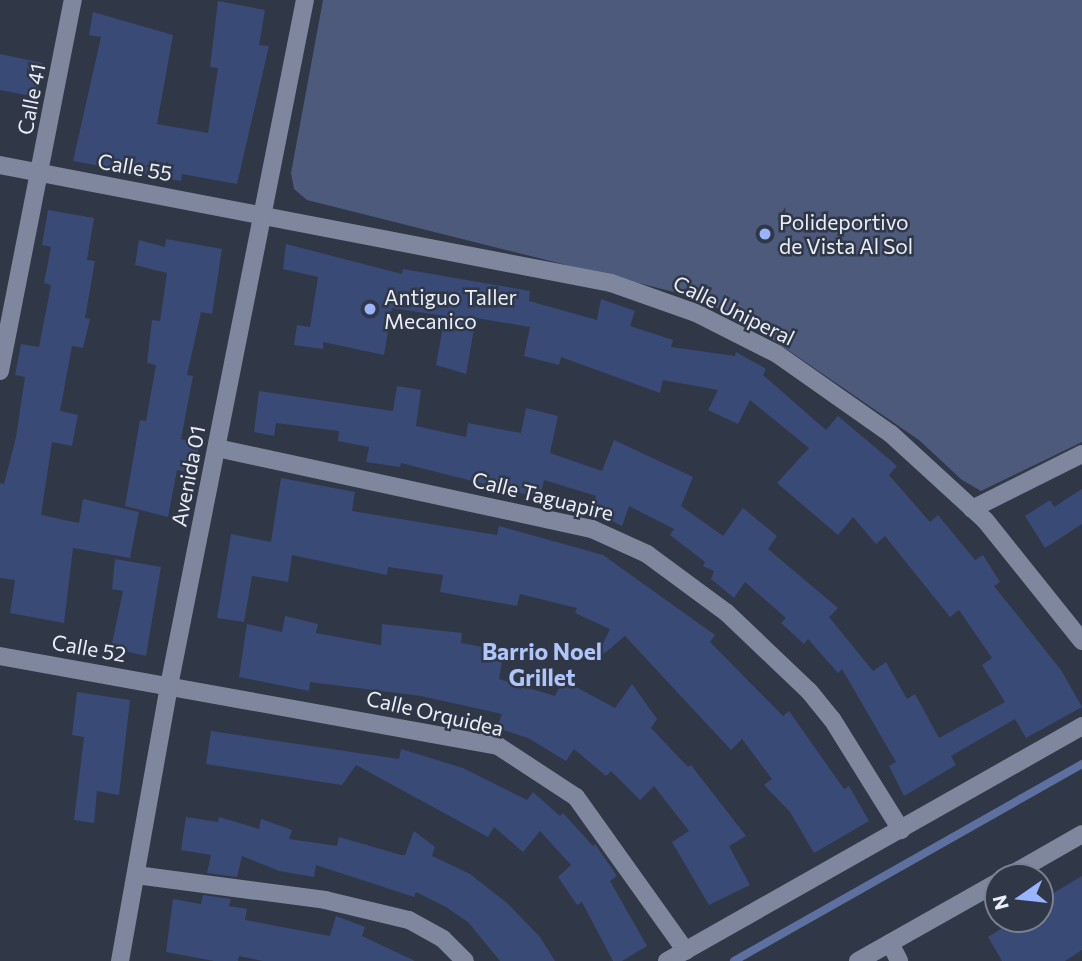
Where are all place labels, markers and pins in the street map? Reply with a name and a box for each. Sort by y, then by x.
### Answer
place label: Polideportivo de Vista Al Sol [779,209,913,259]
marker: Polideportivo de Vista Al Sol [757,226,773,242]
place label: Antiguo Taller Mecanico [384,284,517,334]
marker: Antiguo Taller Mecanico [362,301,378,317]

